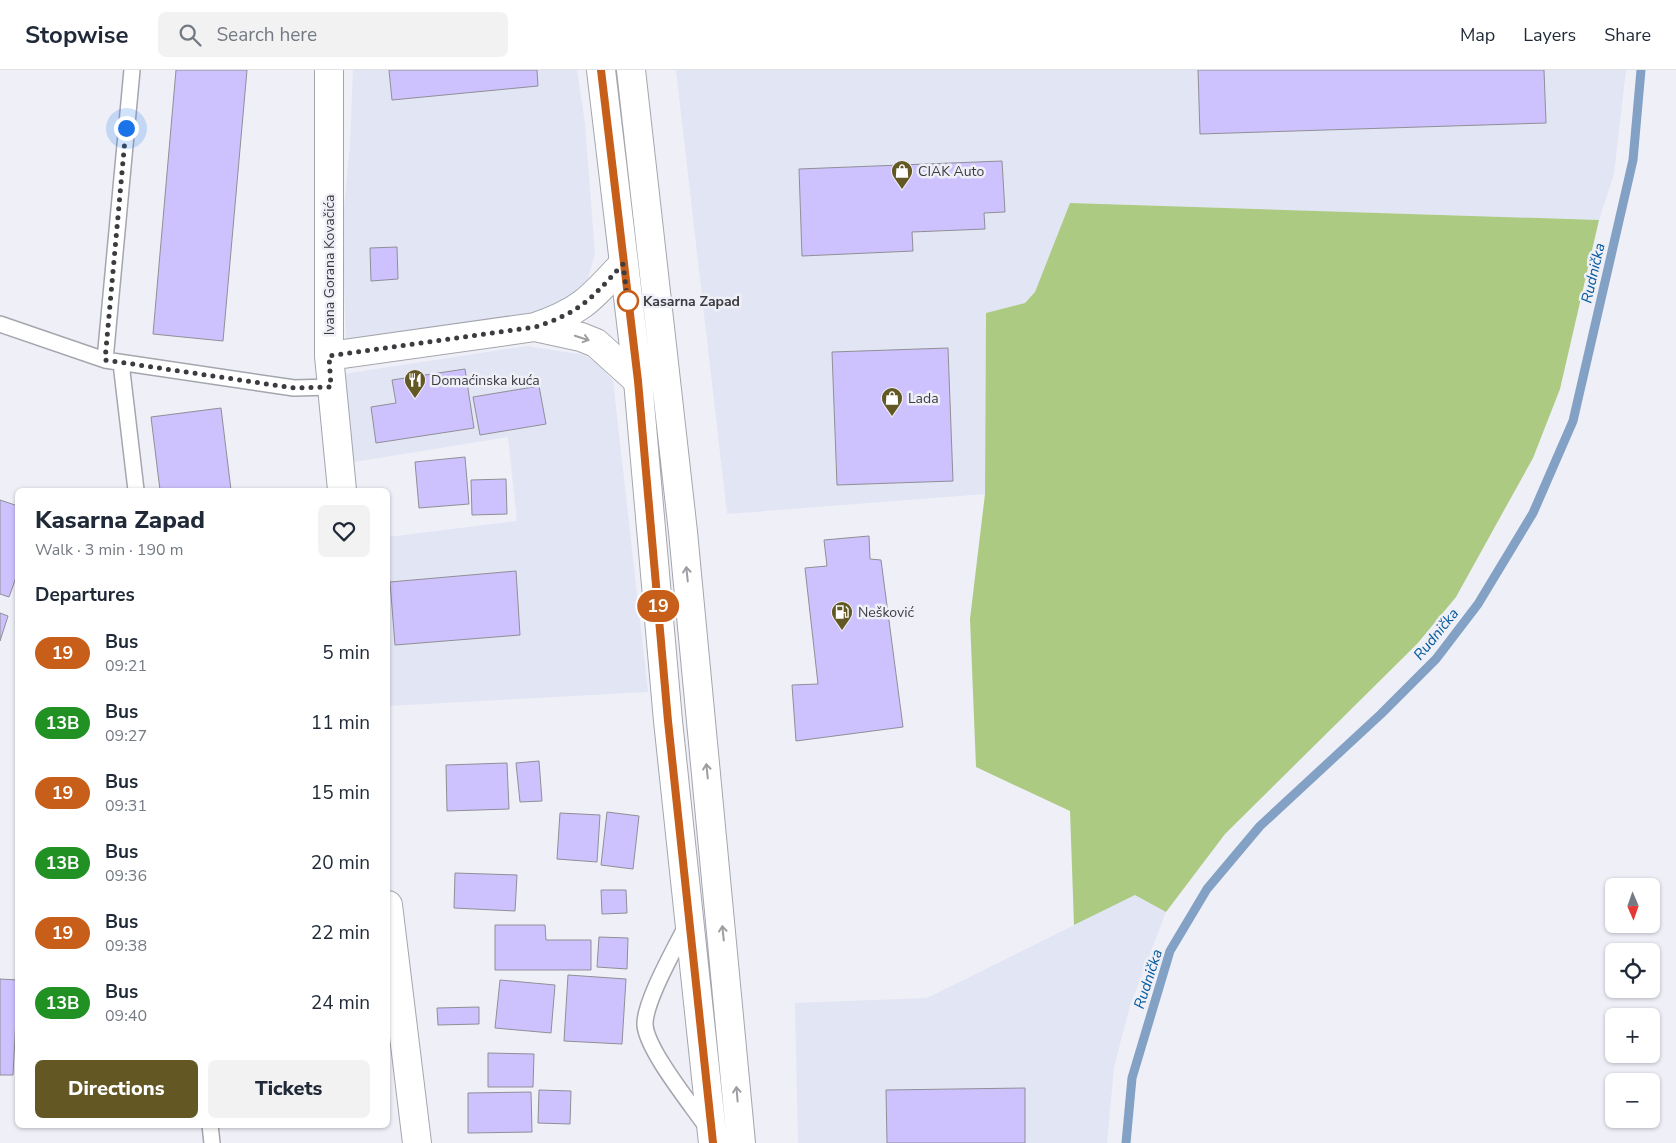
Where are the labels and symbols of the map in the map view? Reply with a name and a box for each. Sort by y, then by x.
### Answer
your location [114,116,139,141]
shop icon: CIAK Auto [890,159,914,190]
place label: CIAK Auto [918,162,984,181]
street label: Ivana Gorana Kovačića [320,195,339,335]
water label: Rudnička [1576,241,1610,305]
marker: Kasarna Zapad [617,290,639,312]
place label: Kasarna Zapad [643,292,740,311]
one-way arrow [574,334,590,343]
restaurant icon: Domaćinska kuća [403,368,427,399]
place label: Domaćinska kuća [431,371,540,390]
shop icon: Lada [880,386,904,417]
place label: Lada [908,389,939,408]
one-way arrow [683,567,692,583]
line badge: 19 [636,590,680,622]
fuel station icon: Nešković [830,600,854,631]
place label: Nešković [858,603,915,622]
water label: Rudnička [1409,604,1463,664]
one-way arrow [702,763,712,779]
north arrow [1605,878,1660,932]
one-way arrow [718,925,728,941]
water label: Rudnička [1129,947,1167,1011]
one-way arrow [732,1087,742,1103]

